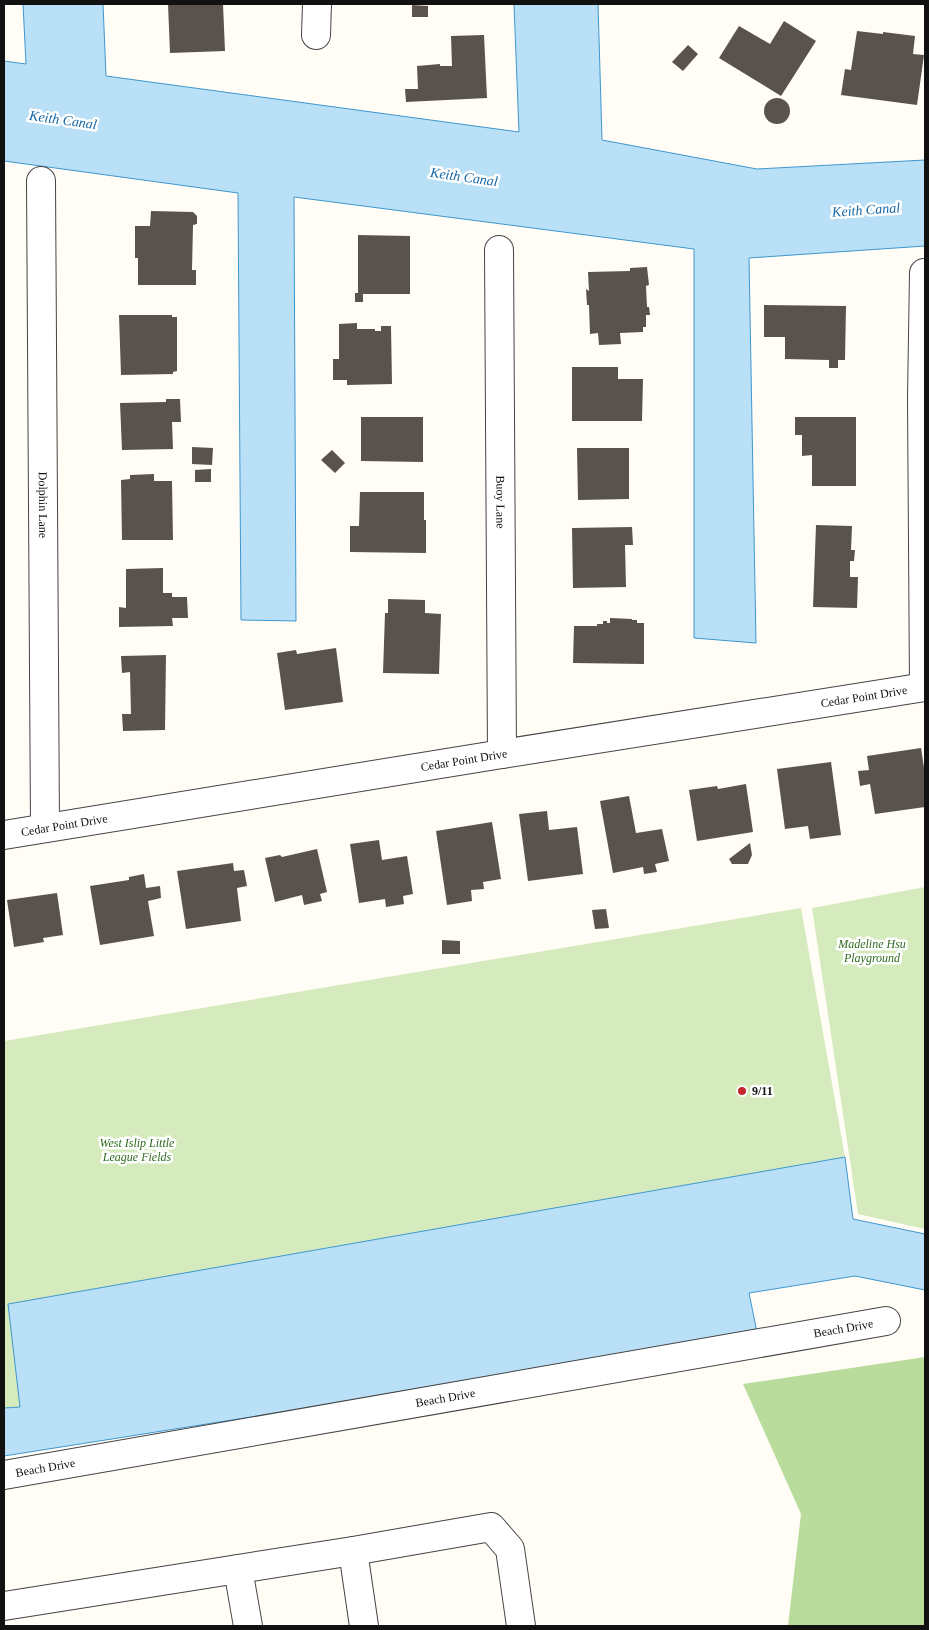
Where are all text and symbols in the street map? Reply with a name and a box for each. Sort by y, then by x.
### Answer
water label: Keith Canal [27,108,98,132]
water label: Keith Canal [428,165,499,189]
water label: Keith Canal [831,200,901,220]
street label: Dolphin Lane [36,472,50,538]
street label: Buoy Lane [493,475,508,529]
street label: Cedar Point Drive [820,683,908,710]
street label: Cedar Point Drive [420,746,508,774]
street label: Cedar Point Drive [20,811,108,839]
park label: Madeline Hsu Playground [837,937,906,965]
place label: 9/11 [752,1084,773,1098]
marker: 9/11 [736,1085,748,1097]
park label: West Islip Little League Fields [100,1136,175,1164]
street label: Beach Drive [812,1316,874,1341]
street label: Beach Drive [414,1386,476,1410]
street label: Beach Drive [14,1456,76,1480]

